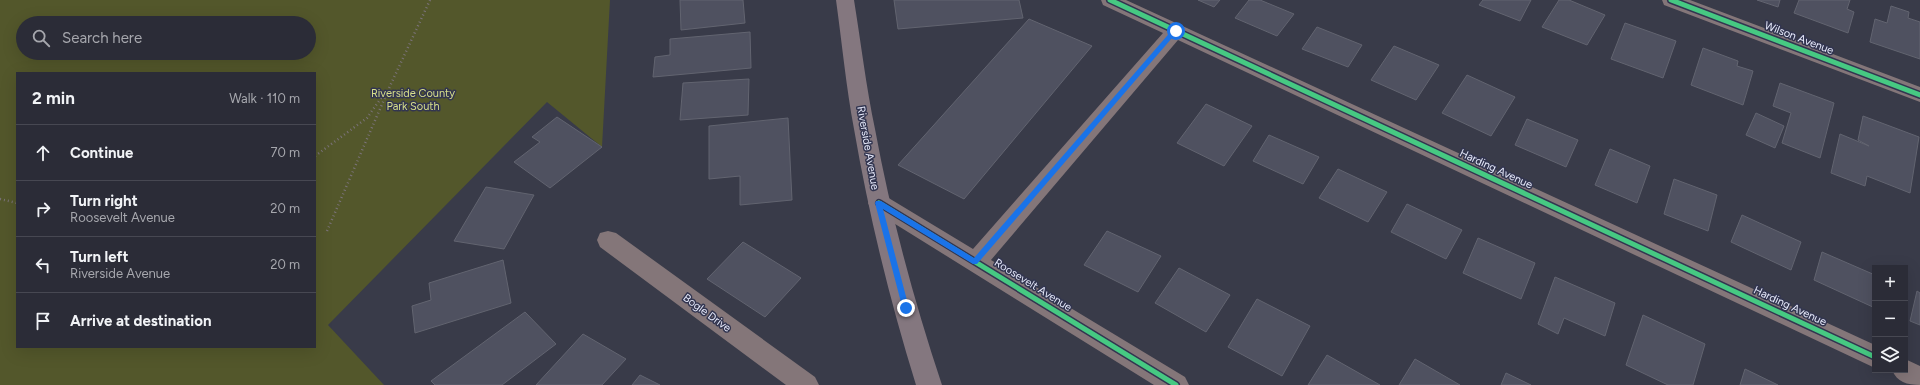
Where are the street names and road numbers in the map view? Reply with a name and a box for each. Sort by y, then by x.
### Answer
street label: Wilson Avenue [1763,19,1835,57]
street label: Riverside Avenue [854,105,882,191]
street label: Harding Avenue [1457,146,1535,192]
street label: Roosevelt Avenue [992,256,1074,314]
street label: Harding Avenue [1751,283,1829,329]
street label: Bogle Drive [680,291,734,335]

